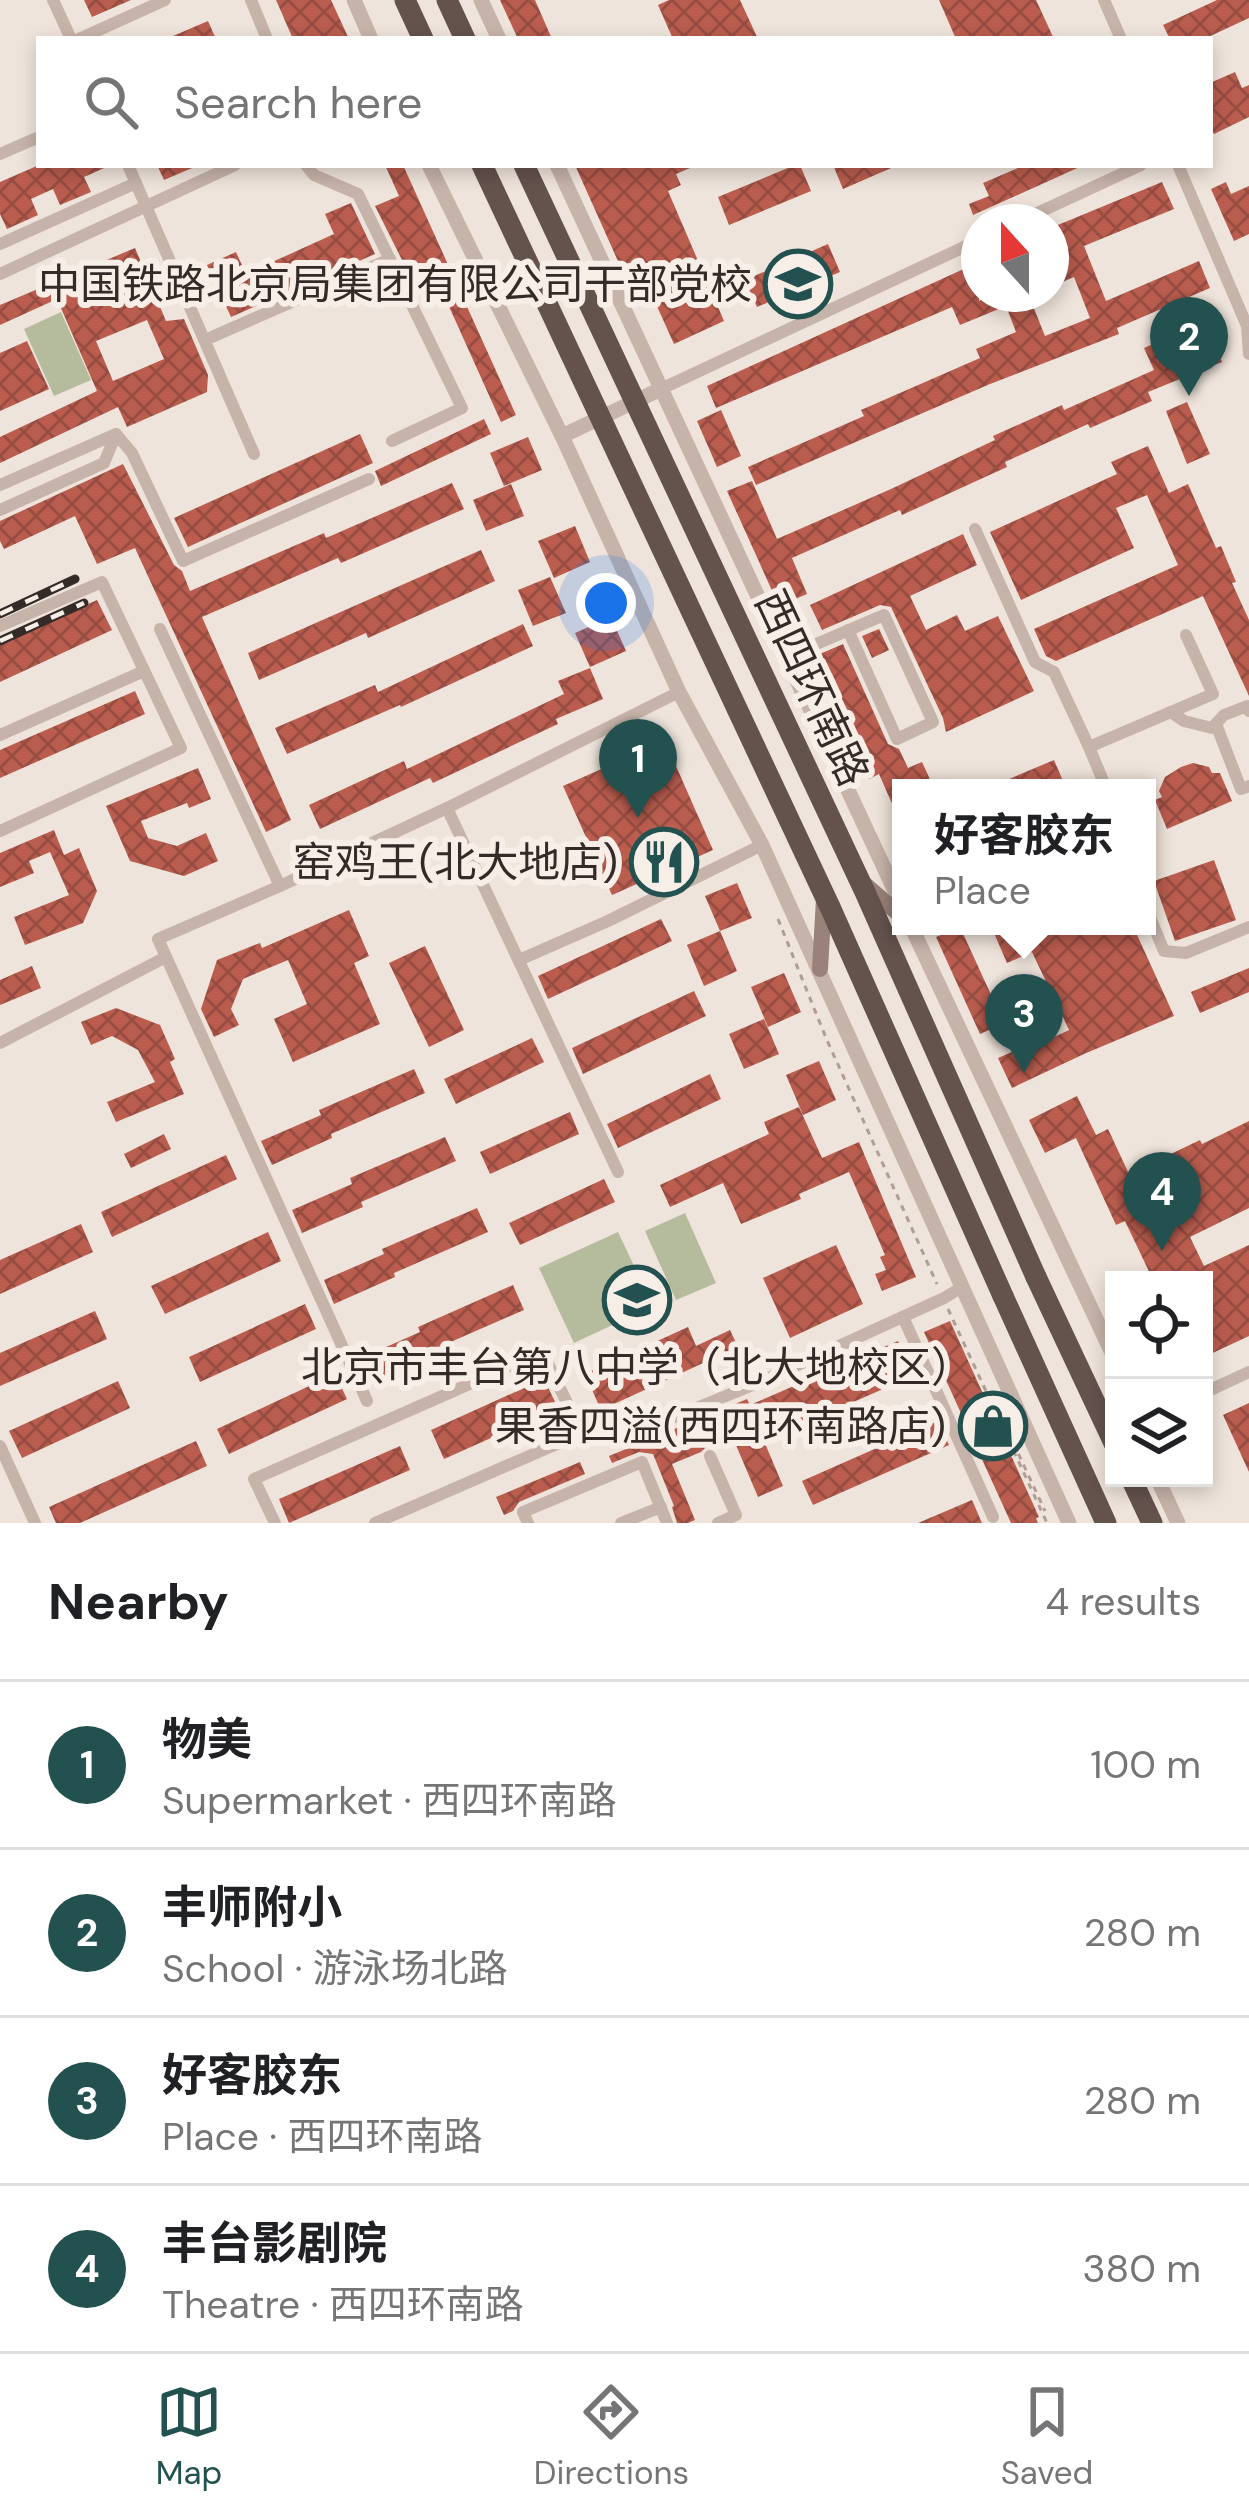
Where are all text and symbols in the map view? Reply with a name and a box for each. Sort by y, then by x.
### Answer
search box [36,36,1213,168]
icon: search [78,69,144,135]
text: Search here [174,73,422,132]
north arrow [961,204,1069,312]
school or university icon: 中国铁路北京局集团有限公司干部党校 [763,249,833,319]
place label: 中国铁路北京局集团有限公司干部党校 [38,257,752,312]
pin: 2 [1150,297,1228,396]
your location [576,573,636,633]
street label: 西四环南路 [743,581,881,795]
pin: 1 [599,719,677,818]
popup [892,779,1156,935]
text: 好客胶东 [934,806,1114,865]
restaurant icon: 窑鸡王(北大地店) [629,827,699,897]
place label: 窑鸡王(北大地店) [293,835,618,890]
text: Place [934,865,1031,916]
pin: 3 [985,974,1063,1073]
pin: 4 [1123,1152,1201,1251]
school or university icon: 北京市丰台第八中学（北大地校区） [602,1265,672,1335]
map controls [1105,1271,1213,1487]
button: locate [1105,1271,1213,1379]
place label: 北京市丰台第八中学（北大地校区） [301,1340,973,1395]
button: layers [1105,1379,1213,1487]
shop icon: 果香四溢(西四环南路店) [958,1391,1028,1461]
place label: 果香四溢(西四环南路店) [495,1399,946,1454]
text: Nearby [48,1568,229,1635]
text: 4 results [1046,1576,1201,1627]
text: 物美 [162,1710,252,1769]
text: 1 [80,1739,94,1790]
text: 100 m [1090,1739,1201,1790]
text: Supermarket · 西四环南路 [162,1775,617,1826]
text: 丰师附小 [162,1878,342,1937]
text: 2 [76,1907,98,1958]
text: 280 m [1084,1907,1201,1958]
text: School · 游泳场北路 [162,1943,508,1994]
text: 好客胶东 [162,2046,342,2105]
text: 3 [75,2075,99,2126]
text: 280 m [1084,2075,1201,2126]
text: Place · 西四环南路 [162,2111,482,2162]
text: 丰台影剧院 [162,2214,387,2273]
text: 4 [74,2243,100,2294]
text: 380 m [1082,2243,1201,2294]
text: Theatre · 西四环南路 [162,2279,524,2330]
tab: Map [156,2379,222,2494]
tab: Directions [534,2379,689,2494]
tab: Saved [1001,2379,1093,2494]

